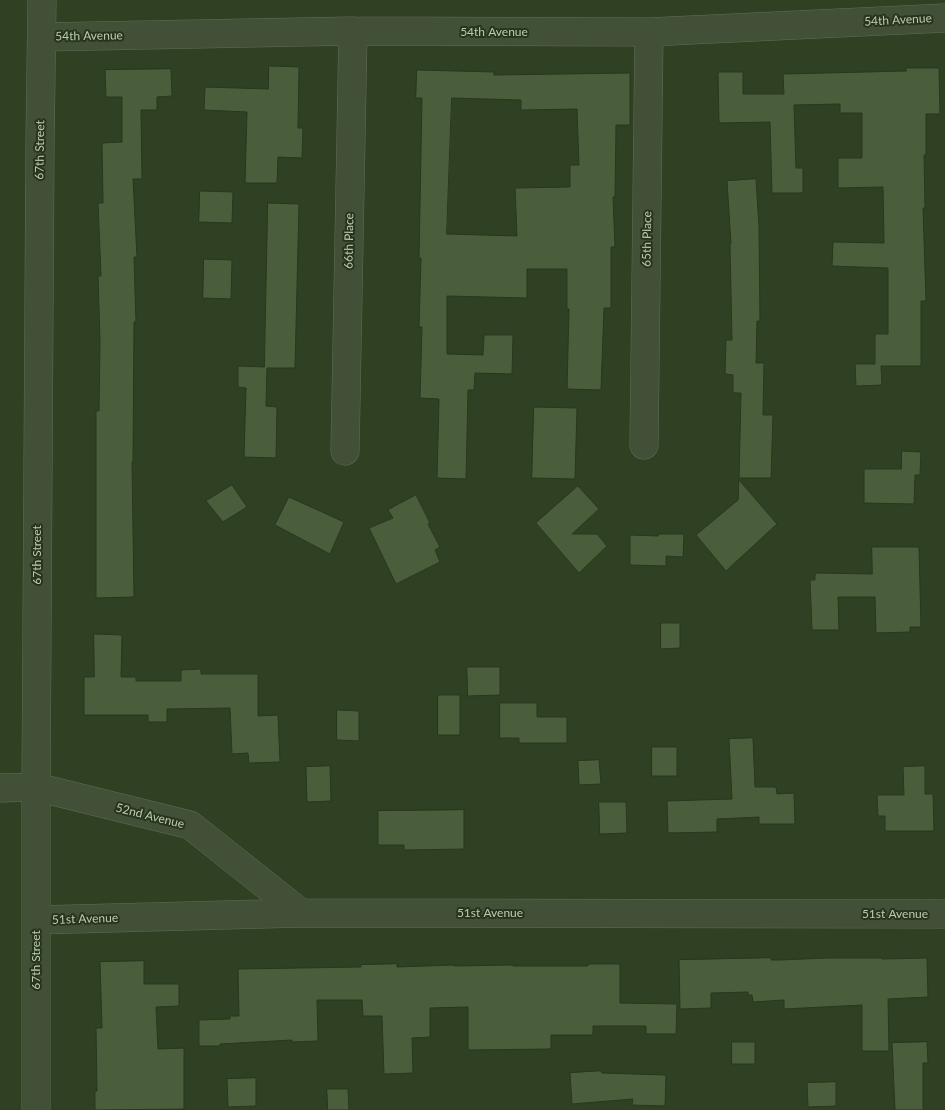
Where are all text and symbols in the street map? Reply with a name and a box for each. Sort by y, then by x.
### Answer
street label: 54th Avenue [864,11,932,29]
street label: 54th Avenue [460,25,528,39]
street label: 54th Avenue [55,28,123,44]
street label: 67th Street [32,120,48,180]
street label: 65th Place [639,211,655,267]
street label: 66th Place [341,213,357,269]
street label: 67th Street [30,525,44,585]
street label: 52nd Avenue [114,801,186,831]
street label: 51st Avenue [457,906,523,920]
street label: 51st Avenue [862,907,928,921]
street label: 51st Avenue [52,911,118,927]
street label: 67th Street [29,930,43,990]

